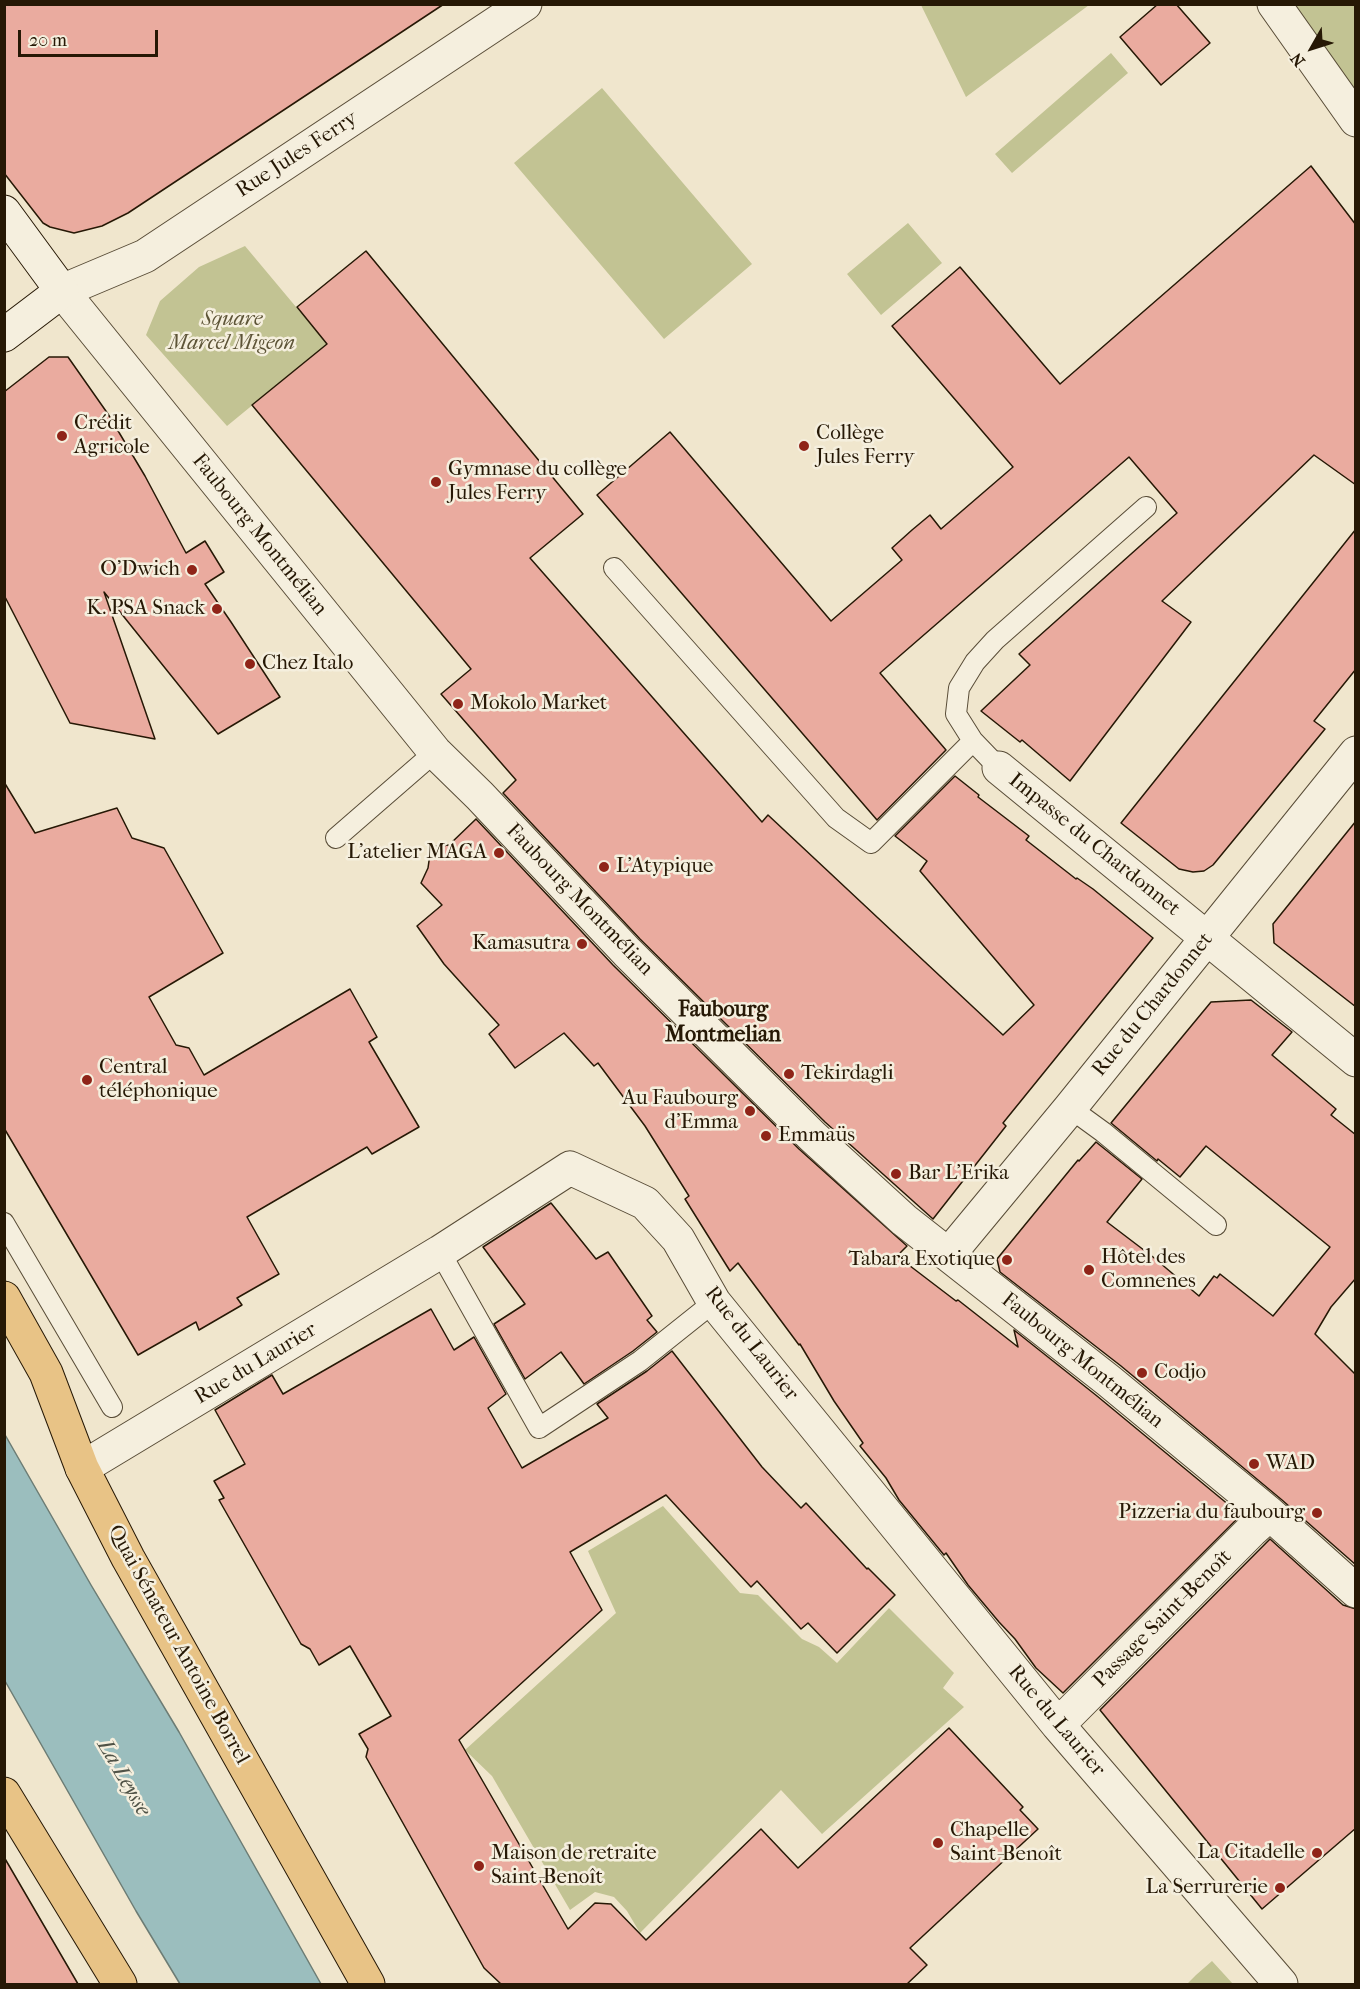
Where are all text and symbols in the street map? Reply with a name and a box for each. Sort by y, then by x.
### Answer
scale bar [21,18,160,56]
north arrow [1282,18,1342,78]
text: 20 m [29,30,67,51]
text: N [1286,49,1309,70]
street label: Rue Jules Ferry [231,106,363,204]
park label: Square Marcel Migeon [169,307,295,357]
place label: Crédit Agricole [74,411,150,461]
place label: Collège Jules Ferry [816,421,914,471]
marker: Crédit Agricole [55,429,69,443]
marker: Collège Jules Ferry [797,439,811,453]
street label: Faubourg Montmélian [186,449,332,621]
place label: Gymnase du collège Jules Ferry [448,457,627,507]
marker: Gymnase du collège Jules Ferry [429,475,443,489]
place label: O'Dwich [100,557,180,583]
marker: O'Dwich [185,563,199,577]
place label: K. PSA Snack [86,596,205,622]
marker: K. PSA Snack [210,602,224,616]
place label: Chez Italo [262,651,353,677]
marker: Chez Italo [243,657,257,671]
place label: Mokolo Market [470,691,607,717]
marker: Mokolo Market [451,697,465,711]
street label: Impasse du Chardonnet [1003,768,1185,922]
street label: Faubourg Montmélian [500,819,658,981]
place label: L’atelier MAGA [347,840,487,866]
marker: L’atelier MAGA [492,846,506,860]
place label: L'Atypique [616,854,713,880]
marker: L'Atypique [597,860,611,874]
street label: Rue du Chardonnet [1087,928,1219,1082]
place label: Kamasutra [472,931,570,957]
marker: Kamasutra [575,937,589,951]
district label: Faubourg Montmelian [665,998,781,1050]
place label: Central téléphonique [99,1055,218,1105]
place label: Tekirdagli [801,1061,894,1087]
marker: Tekirdagli [782,1067,796,1081]
marker: Central téléphonique [80,1073,94,1087]
place label: Au Faubourg d'Emma [622,1086,738,1136]
marker: Au Faubourg d'Emma [743,1104,757,1118]
place label: Emmaüs [778,1123,855,1149]
marker: Emmaüs [759,1129,773,1143]
place label: Bar L'Erika [908,1161,1009,1187]
marker: Bar L'Erika [889,1167,903,1181]
place label: Hôtel des Comnenes [1101,1245,1196,1295]
place label: Tabara Exotique [849,1247,995,1273]
marker: Tabara Exotique [1000,1253,1014,1267]
marker: Hôtel des Comnenes [1082,1263,1096,1277]
street label: Rue du Laurier [699,1282,803,1406]
street label: Faubourg Montmélian [996,1288,1168,1434]
street label: Rue du Laurier [190,1318,322,1410]
place label: Codjo [1154,1360,1206,1386]
marker: Codjo [1135,1366,1149,1380]
place label: WAD [1266,1451,1315,1477]
marker: WAD [1247,1457,1261,1471]
place label: Pizzeria du faubourg [1118,1500,1305,1526]
marker: Pizzeria du faubourg [1310,1506,1324,1520]
street label: Quai Sénateur Antoine Borrel [102,1521,254,1769]
street label: Passage Saint-Benoît [1089,1545,1237,1693]
street label: Rue du Laurier [1002,1660,1110,1782]
water label: La Leysse [91,1735,155,1821]
place label: Chapelle Saint-Benoît [950,1818,1062,1868]
marker: Chapelle Saint-Benoît [931,1836,945,1850]
place label: La Citadelle [1197,1840,1305,1866]
place label: Maison de retraite Saint-Benoît [491,1841,657,1891]
marker: La Citadelle [1310,1846,1324,1860]
marker: Maison de retraite Saint-Benoît [472,1859,486,1873]
place label: La Serrurerie [1145,1875,1268,1901]
marker: La Serrurerie [1273,1881,1287,1895]

